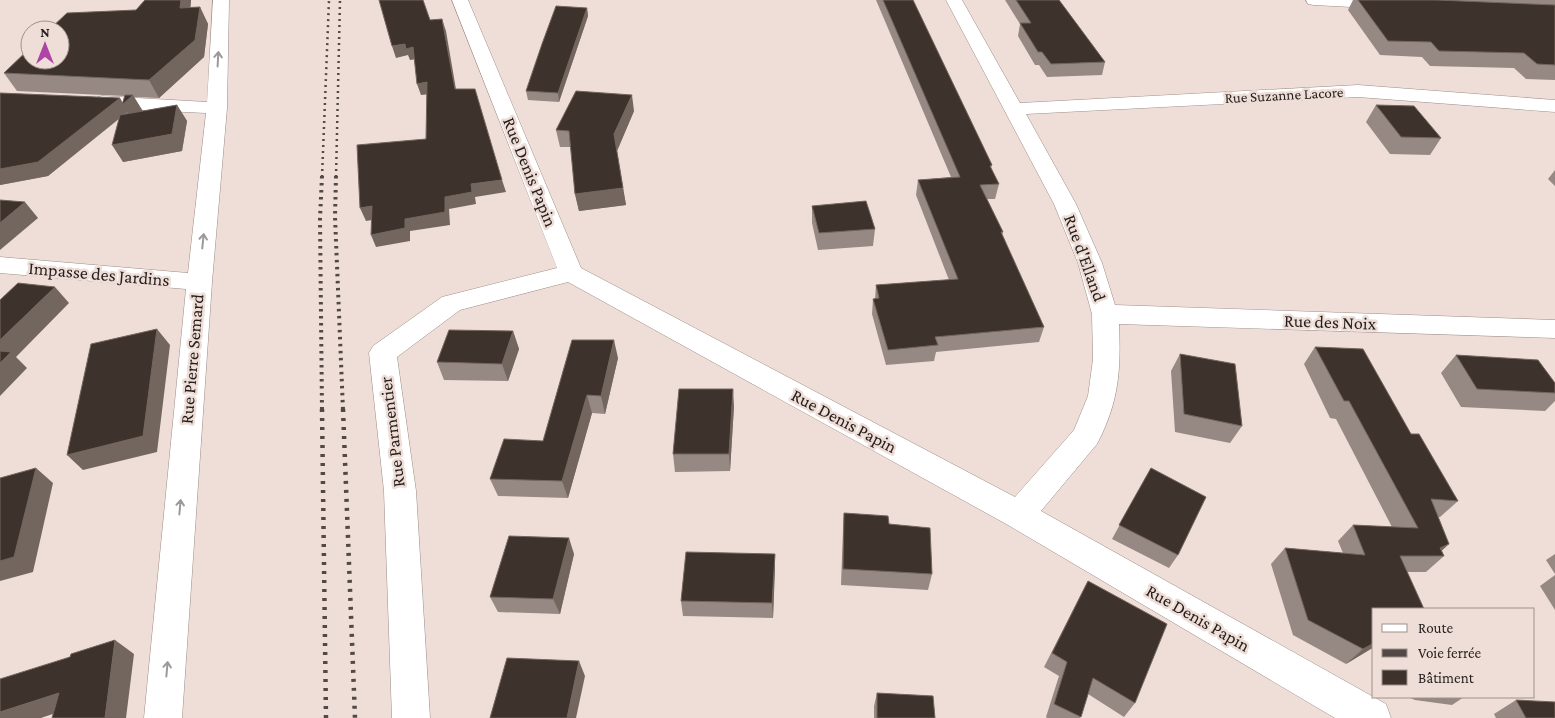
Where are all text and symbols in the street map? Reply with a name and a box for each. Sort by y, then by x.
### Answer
north arrow [20,20,70,70]
text: N [40,24,50,40]
one-way arrow [213,51,222,67]
street label: Rue Suzanne Lacore [1224,84,1344,106]
street label: Rue Denis Papin [499,114,561,230]
street label: Rue d'Elland [1060,212,1110,305]
one-way arrow [198,233,208,249]
street label: Impasse des Jardins [28,258,170,290]
street label: Rue Pierre Semard [176,293,208,425]
street label: Rue des Noix [1284,310,1377,334]
street label: Rue Parmentier [375,375,409,488]
street label: Rue Denis Papin [788,385,900,457]
one-way arrow [176,500,185,516]
street label: Rue Denis Papin [1143,580,1254,656]
legend [1372,608,1535,698]
text: Route [1418,620,1453,636]
text: Voie ferrée [1418,645,1482,661]
one-way arrow [162,662,172,678]
text: Bâtiment [1418,670,1475,686]

